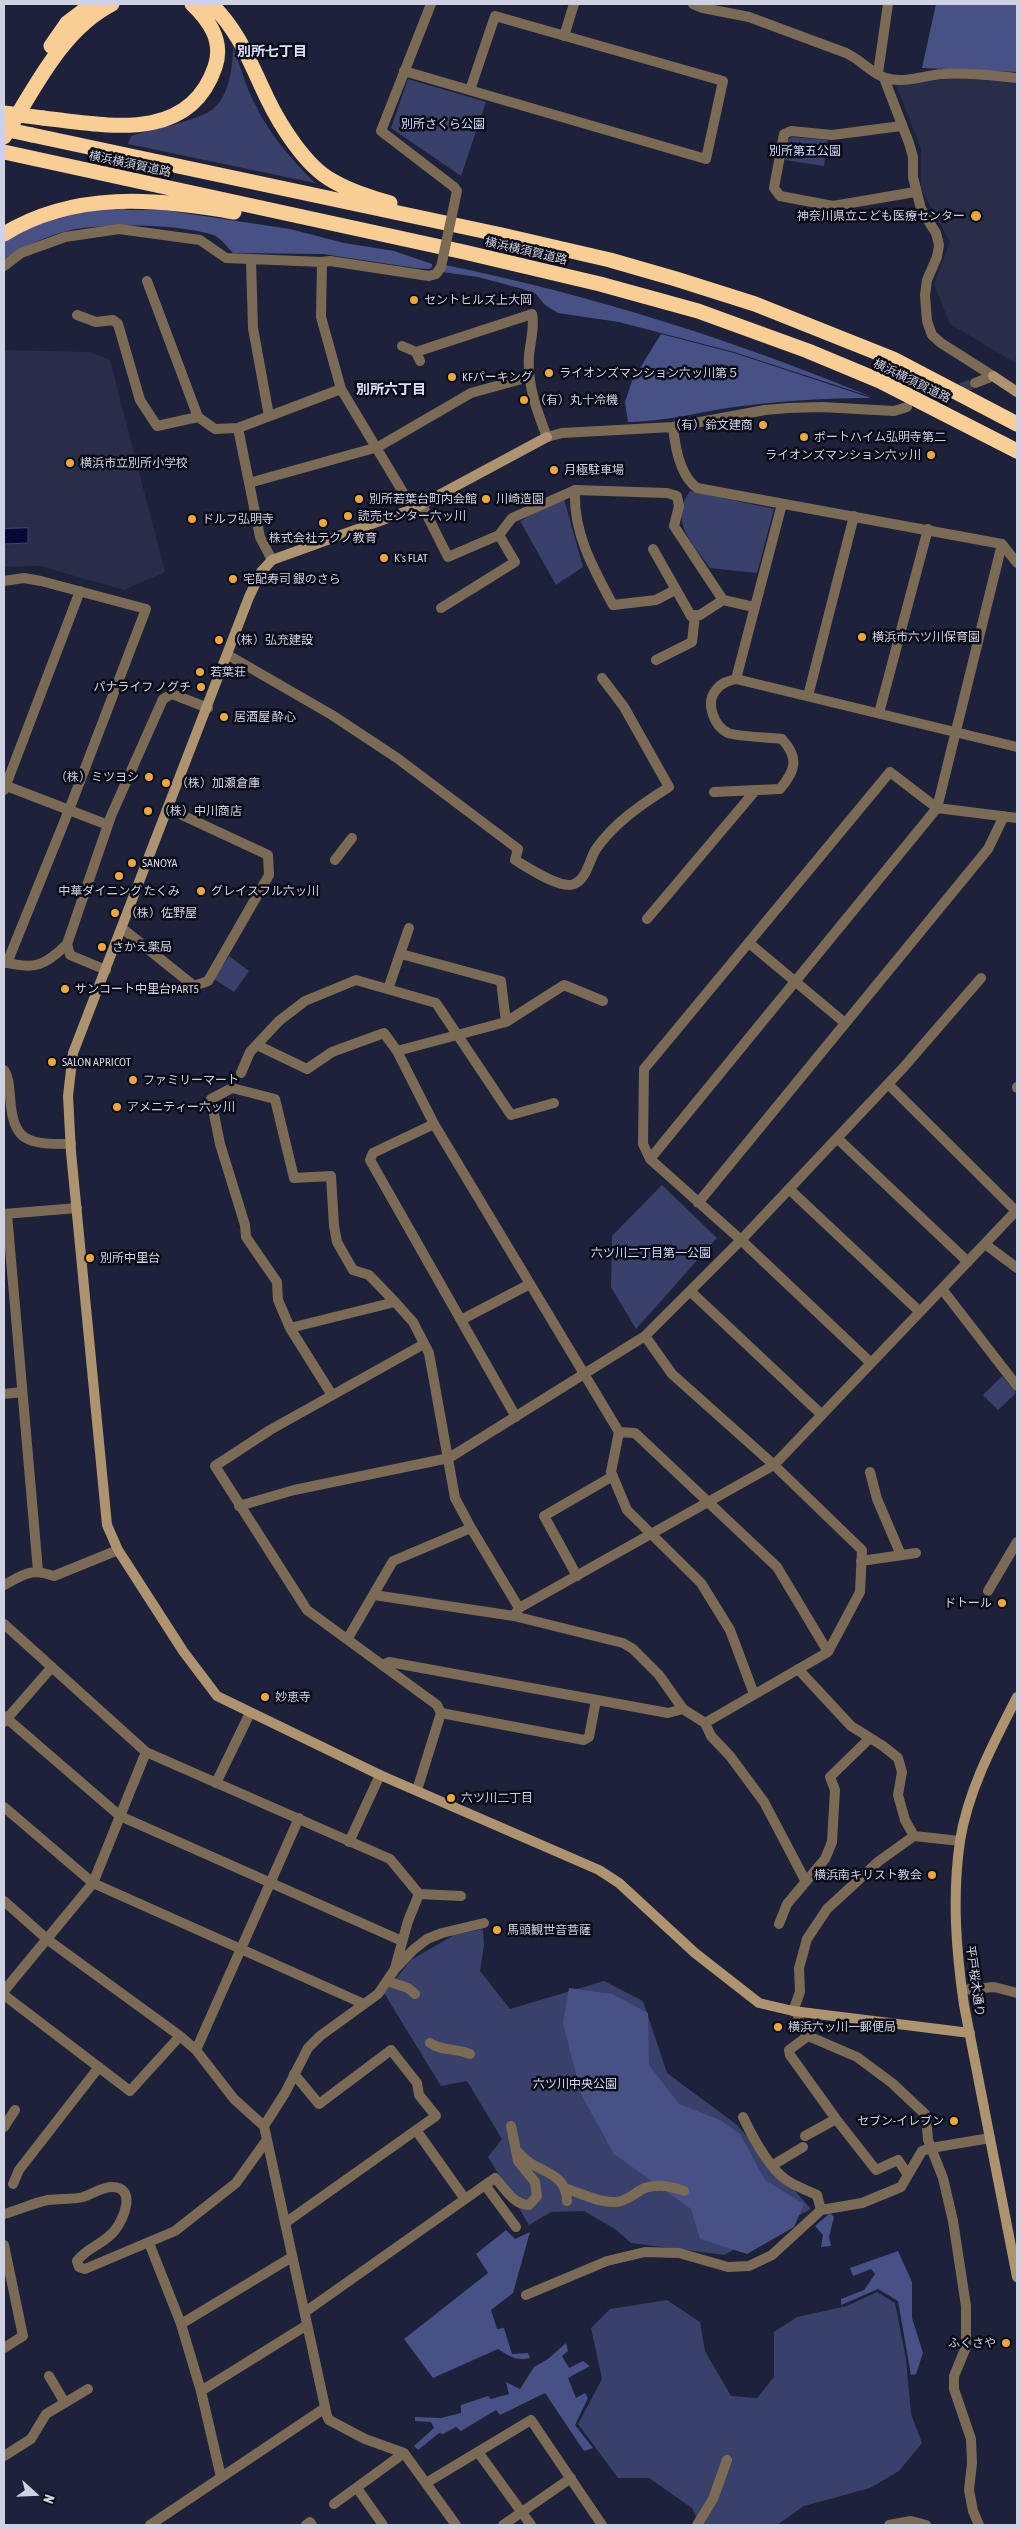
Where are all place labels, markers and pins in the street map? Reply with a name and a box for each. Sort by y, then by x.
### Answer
place label: 神奈川県立こども医療センター [797,209,965,223]
marker: 神奈川県立こども医療センター [969,209,983,223]
place label: セントヒルズ上大岡 [424,293,532,307]
marker: セントヒルズ上大岡 [408,294,420,306]
place label: ライオンズマンション六ッ川第５ [559,366,739,380]
marker: ライオンズマンション六ッ川第５ [543,367,555,379]
place label: KFパーキング [462,370,533,384]
marker: KFパーキング [446,371,458,383]
place label: （有）丸十冷機 [534,393,618,407]
marker: （有）丸十冷機 [518,394,530,406]
place label: （有）鈴文建商 [669,418,753,432]
marker: （有）鈴文建商 [757,419,769,431]
place label: ポートハイム弘明寺第二 [814,430,946,444]
marker: ポートハイム弘明寺第二 [798,431,810,443]
place label: ライオンズマンション六ッ川 [765,448,921,462]
marker: ライオンズマンション六ッ川 [925,449,937,461]
place label: 横浜市立別所小学校 [80,456,188,470]
marker: 横浜市立別所小学校 [64,457,76,469]
place label: 月極駐車場 [564,463,624,477]
marker: 月極駐車場 [548,464,560,476]
place label: 別所若葉台町内会館 [369,492,477,506]
place label: 川崎造園 [496,492,544,506]
marker: 別所若葉台町内会館 [353,493,365,505]
marker: 川崎造園 [480,493,492,505]
place label: 読売センター六ッ川 [358,509,466,523]
marker: 読売センター六ッ川 [342,510,354,522]
place label: ドルフ弘明寺 [202,512,274,526]
marker: ドルフ弘明寺 [186,513,198,525]
marker: 株式会社テクノ教育 [317,517,329,529]
place label: 株式会社テクノ教育 [269,531,377,545]
place label: K's FLAT [394,551,428,565]
marker: K's FLAT [378,552,390,564]
place label: 宅配寿司 銀のさら [243,572,341,586]
marker: 宅配寿司 銀のさら [227,573,239,585]
place label: 横浜市六ツ川保育園 [872,630,980,644]
marker: 横浜市六ツ川保育園 [856,631,868,643]
place label: （株）弘充建設 [229,633,313,647]
marker: （株）弘充建設 [213,634,225,646]
place label: 若葉荘 [210,665,246,679]
marker: 若葉荘 [194,666,206,678]
place label: パナライフ ノグチ [93,680,191,694]
marker: パナライフ ノグチ [195,681,207,693]
place label: 居酒屋 酔心 [234,710,296,724]
marker: 居酒屋 酔心 [218,711,230,723]
place label: （株）ミツヨシ [55,770,139,784]
marker: （株）ミツヨシ [143,771,155,783]
place label: （株）加瀬倉庫 [176,776,260,790]
marker: （株）加瀬倉庫 [160,777,172,789]
place label: （株）中川商店 [158,804,242,818]
marker: （株）中川商店 [142,805,154,817]
place label: SANOYA [142,856,177,870]
marker: SANOYA [126,857,138,869]
marker: 中華ダイニング たくみ [113,870,125,882]
place label: 中華ダイニング たくみ [58,884,180,898]
place label: グレイスフル六ッ川 [211,884,319,898]
marker: グレイスフル六ッ川 [195,885,207,897]
place label: （株）佐野屋 [125,906,197,920]
marker: （株）佐野屋 [109,907,121,919]
place label: さかえ薬局 [112,940,172,954]
marker: さかえ薬局 [96,941,108,953]
place label: サンコート中里台PART5 [75,982,199,996]
marker: サンコート中里台PART5 [59,983,71,995]
place label: SALON APRICOT [62,1055,131,1069]
marker: SALON APRICOT [46,1056,58,1068]
place label: ファミリーマート [143,1073,239,1087]
marker: ファミリーマート [127,1074,139,1086]
place label: アメニティー六ッ川 [127,1100,235,1114]
marker: アメニティー六ッ川 [111,1101,123,1113]
place label: 別所中里台 [100,1251,160,1265]
marker: 別所中里台 [84,1252,96,1264]
place label: ドトール [944,1596,992,1610]
marker: ドトール [996,1597,1008,1609]
place label: 妙恵寺 [275,1690,311,1704]
marker: 妙恵寺 [259,1691,271,1703]
place label: 六ツ川二丁目 [461,1791,533,1805]
marker: 六ツ川二丁目 [445,1792,457,1804]
place label: 横浜南キリスト教会 [814,1868,922,1882]
marker: 横浜南キリスト教会 [926,1869,938,1881]
place label: 馬頭観世音菩薩 [507,1923,591,1937]
marker: 馬頭観世音菩薩 [491,1924,503,1936]
place label: 横浜六ッ川一郵便局 [788,2020,896,2034]
marker: 横浜六ッ川一郵便局 [772,2021,784,2033]
place label: セブン-イレブン [857,2114,944,2128]
marker: セブン-イレブン [948,2115,960,2127]
place label: ふくさや [948,2336,996,2350]
marker: ふくさや [1000,2337,1012,2349]

